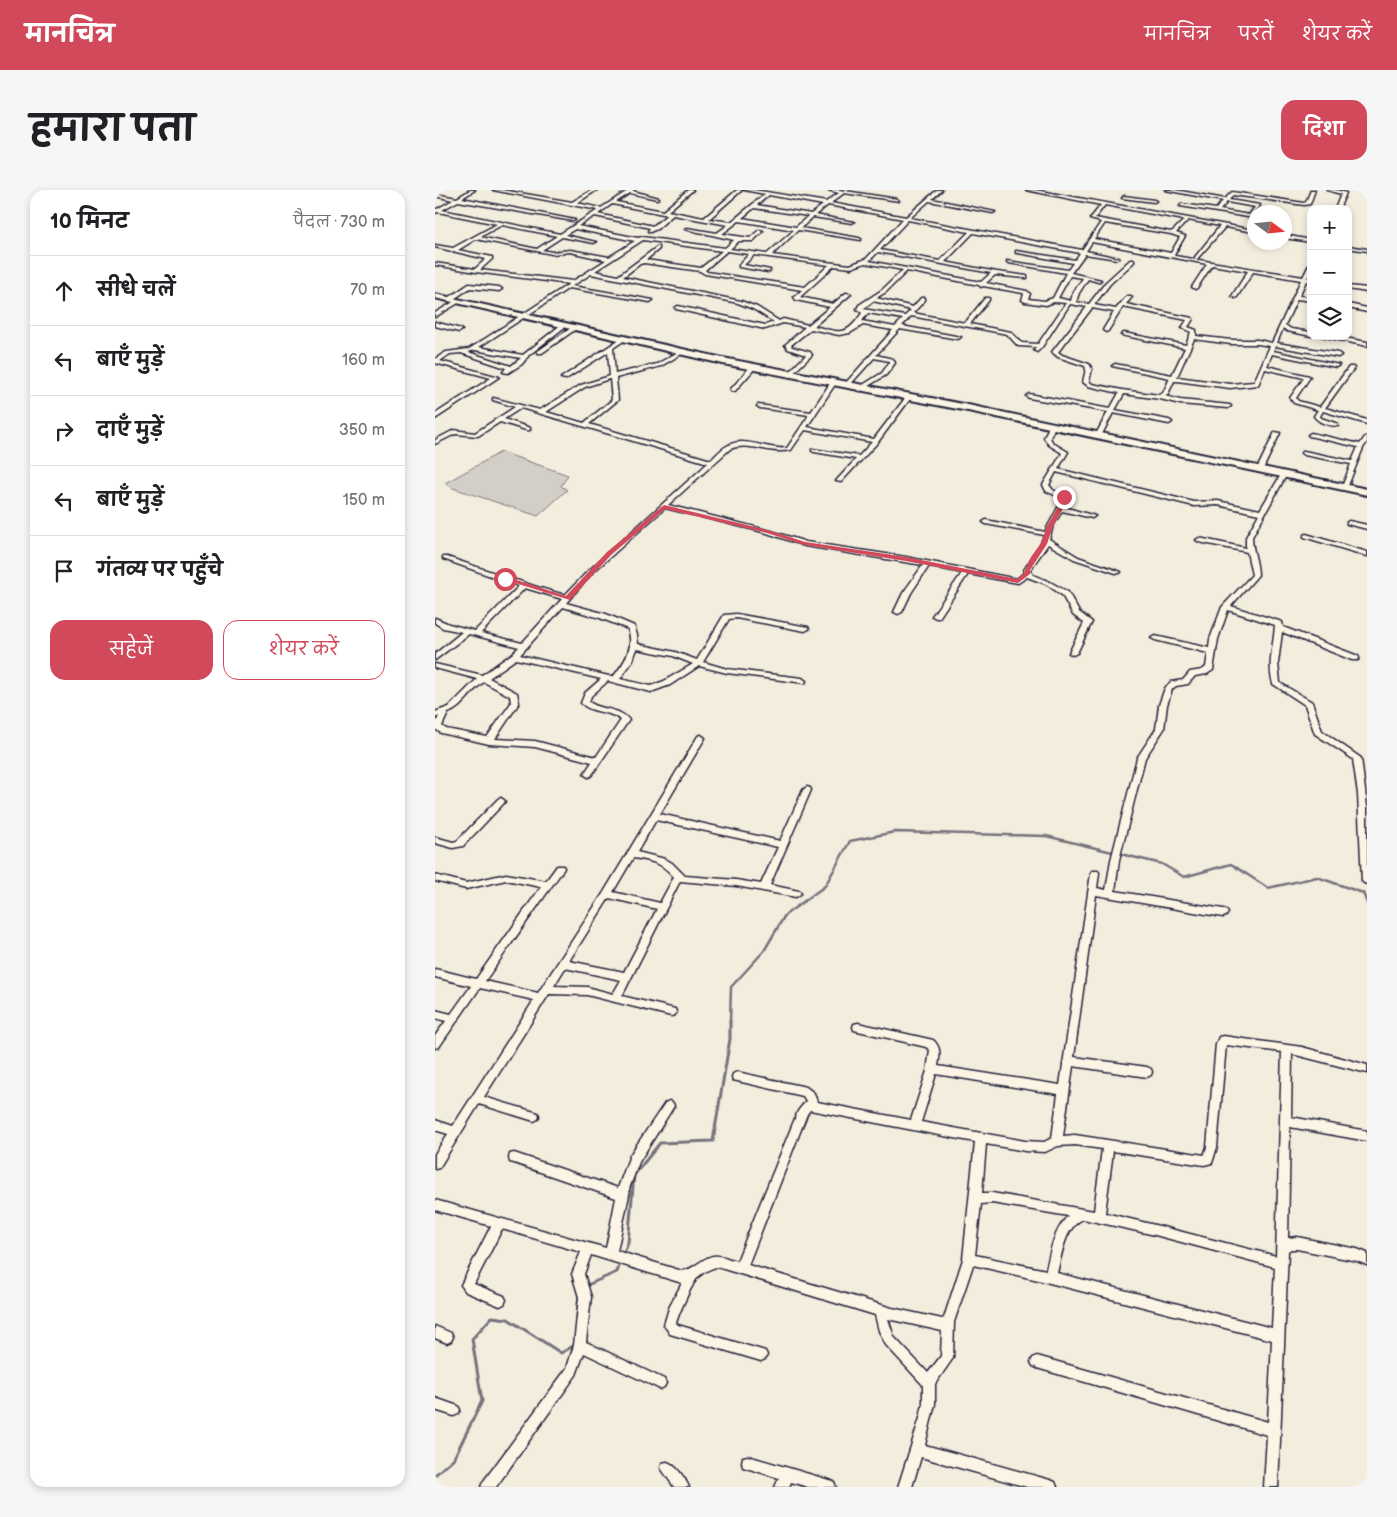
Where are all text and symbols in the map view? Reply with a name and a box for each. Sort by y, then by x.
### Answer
text: मानचित्र [25,20,114,49]
text: मानचित्र [1144,24,1210,45]
text: परतें [1238,24,1274,45]
text: शेयर करें [1302,24,1372,45]
button: दिशा [1281,100,1367,160]
text: हमारा पता [30,108,195,151]
north arrow [1247,205,1292,250]
map controls [1307,205,1352,340]
button: + [1307,205,1352,250]
text: 10 मिनट [50,209,129,234]
text: पैदल · 730 m [293,213,385,232]
button: − [1307,250,1352,295]
icon: ahead [50,277,78,305]
text: सीधे चलें [97,279,175,302]
text: 70 m [350,281,385,300]
button: layers [1307,295,1352,340]
icon: left [50,347,78,375]
text: बाएँ मुड़ें [97,349,164,372]
text: 160 m [342,351,385,370]
icon: right [50,417,78,445]
text: दाएँ मुड़ें [97,419,163,442]
text: 350 m [339,421,385,440]
route end [1053,486,1076,509]
icon: left [50,487,78,515]
text: बाएँ मुड़ें [97,489,164,512]
text: 150 m [343,491,385,510]
icon: arrive [50,557,78,585]
text: गंतव्य पर पहुँचे [97,559,223,582]
route start [494,568,517,591]
button: सहेजें [50,620,213,680]
button: शेयर करें [223,620,385,680]

